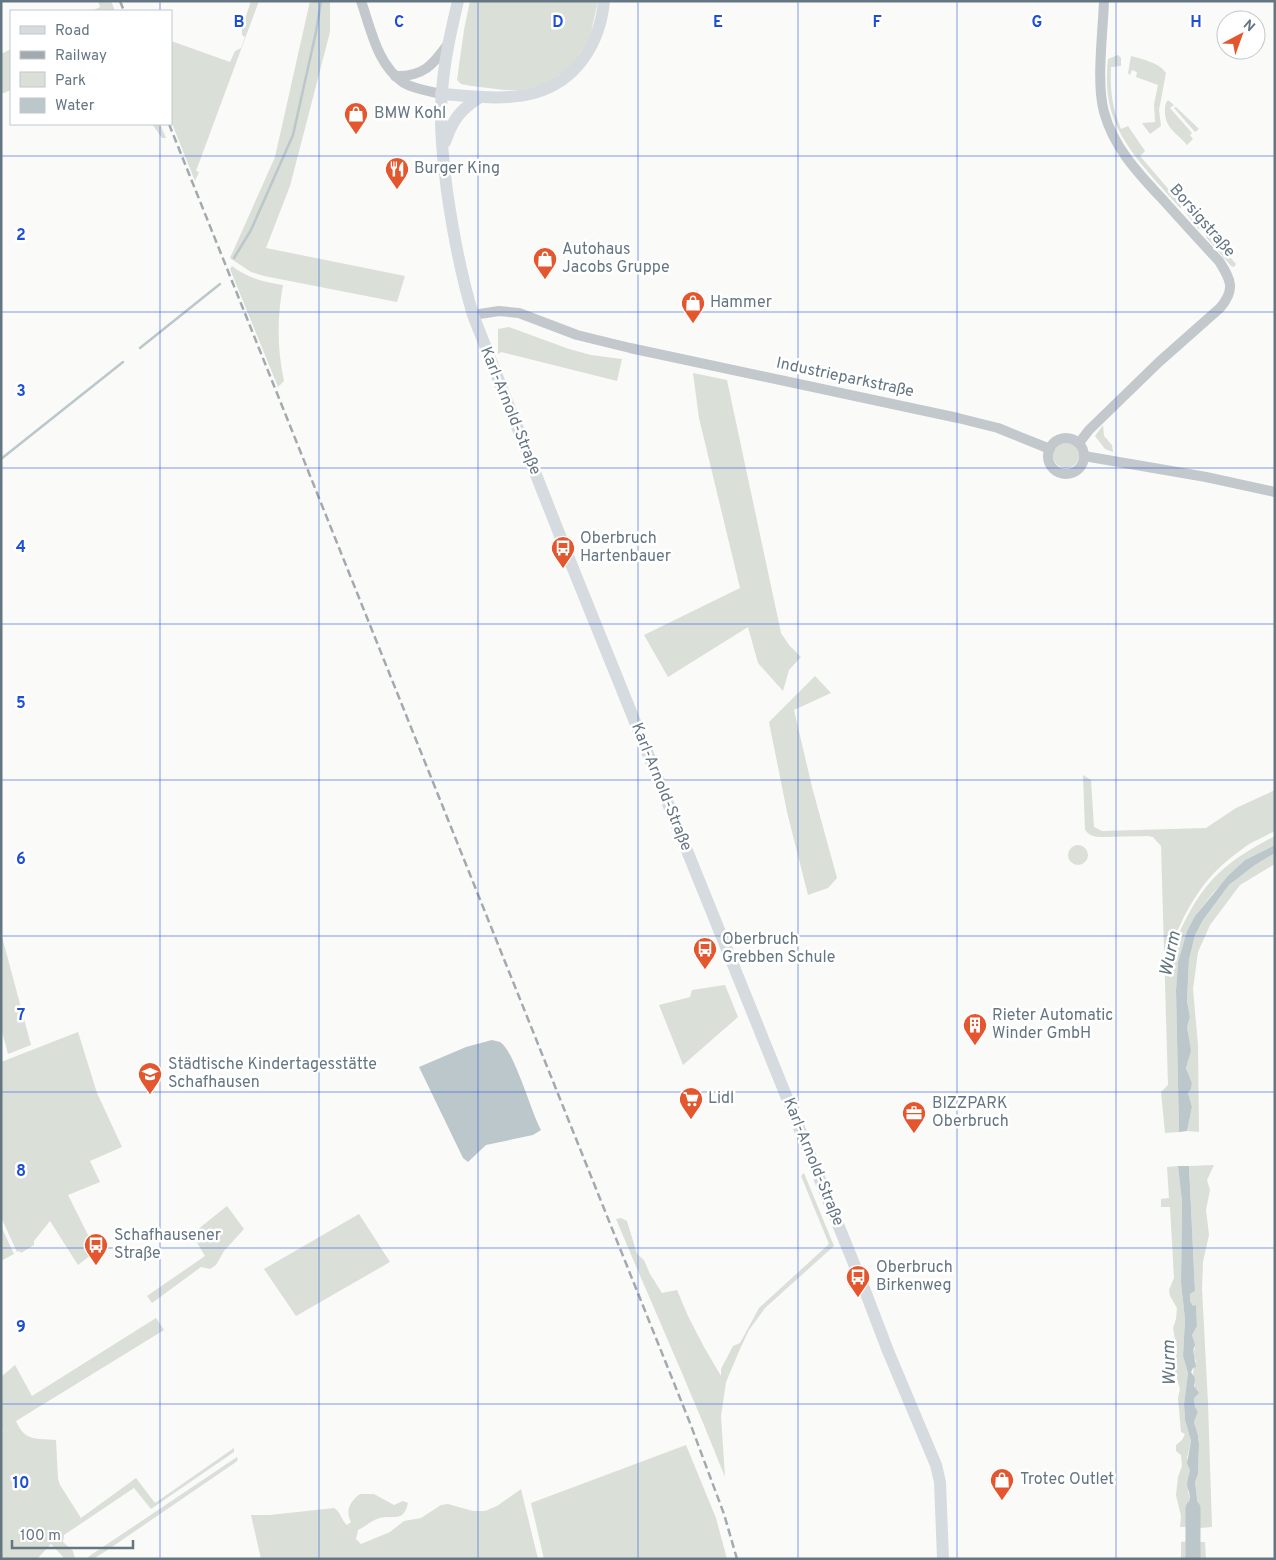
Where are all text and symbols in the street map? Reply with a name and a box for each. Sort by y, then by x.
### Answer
legend [10,10,172,125]
north arrow [1216,10,1266,60]
text: B [233,13,245,33]
text: C [394,13,404,33]
text: D [552,13,564,33]
text: E [713,13,723,33]
text: F [872,13,882,33]
text: G [1032,13,1042,33]
text: H [1190,13,1202,33]
text: N [1239,17,1258,36]
text: Road [55,22,90,41]
text: Railway [55,47,107,66]
text: Park [55,72,86,91]
text: Water [55,97,95,116]
shop icon: BMW Kohl [343,101,369,135]
place label: BMW Kohl [374,104,446,124]
restaurant icon: Burger King [384,156,410,190]
place label: Burger King [414,159,500,179]
street label: Borsigstraße [1165,180,1239,262]
text: 2 [16,226,26,246]
place label: Autohaus Jacobs Gruppe [562,240,670,278]
shop icon: Autohaus Jacobs Gruppe [532,246,558,280]
shop icon: Hammer [680,290,706,324]
place label: Hammer [710,293,772,313]
street label: Karl-Arnold-Straße [475,344,545,478]
street label: Industrieparkstraße [774,354,916,402]
text: 3 [16,382,26,402]
place label: Oberbruch Hartenbauer [580,529,671,567]
bus stop icon: Oberbruch Hartenbauer [550,535,576,569]
text: 4 [16,538,26,558]
text: 5 [16,694,26,714]
street label: Karl-Arnold-Straße [626,720,696,854]
text: 6 [16,850,26,870]
water label: Wurm [1155,929,1187,979]
place label: Oberbruch Grebben Schule [722,930,835,968]
bus stop icon: Oberbruch Grebben Schule [692,936,718,970]
text: 7 [17,1006,25,1026]
place label: Rieter Automatic Winder GmbH [992,1006,1113,1044]
building icon: Rieter Automatic Winder GmbH [962,1012,988,1046]
place label: Städtische Kindertagesstätte Schafhausen [168,1055,377,1093]
school or university icon: Städtische Kindertagesstätte Schafhausen [137,1061,163,1095]
supermarket icon: Lidl [678,1086,704,1120]
place label: Lidl [708,1089,734,1109]
place label: BIZZPARK Oberbruch [932,1094,1009,1132]
street label: Karl-Arnold-Straße [778,1095,848,1229]
office icon: BIZZPARK Oberbruch [901,1100,927,1134]
text: 8 [16,1162,26,1182]
place label: Schafhausener Straße [114,1226,221,1264]
bus stop icon: Schafhausener Straße [83,1232,109,1266]
place label: Oberbruch Birkenweg [876,1258,953,1296]
bus stop icon: Oberbruch Birkenweg [845,1264,871,1298]
text: 9 [16,1318,26,1338]
water label: Wurm [1158,1340,1182,1386]
shop icon: Trotec Outlet [989,1467,1015,1501]
place label: Trotec Outlet [1020,1470,1114,1490]
text: 10 [13,1474,29,1494]
scale bar [12,1518,134,1550]
text: 100 m [20,1527,61,1546]

